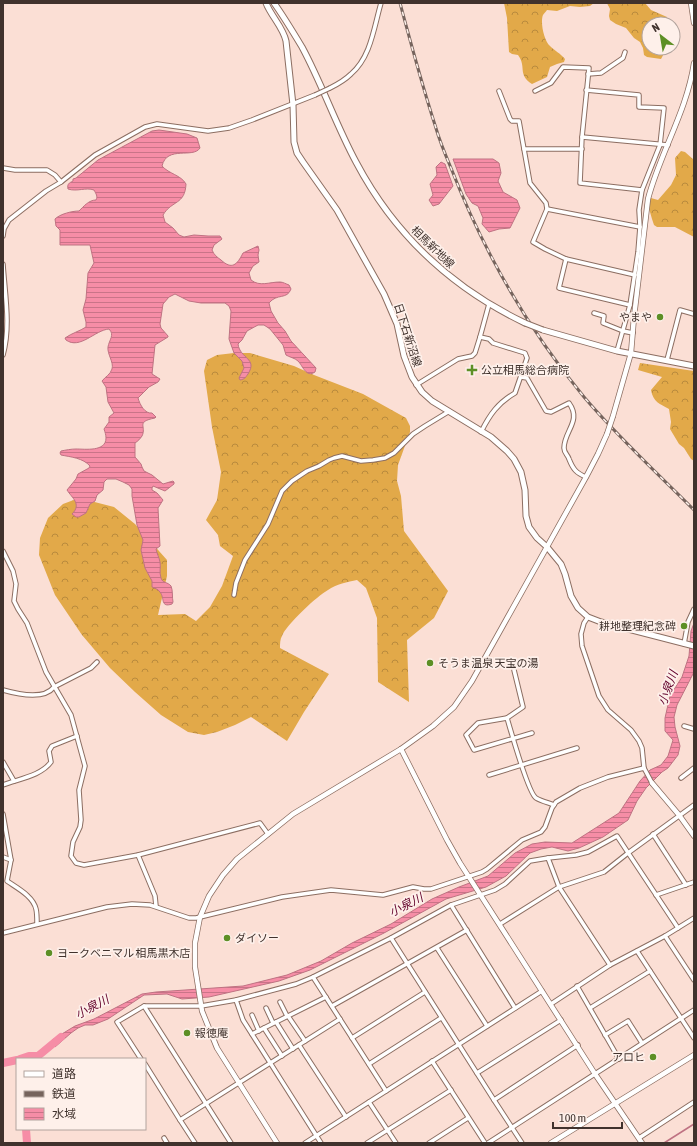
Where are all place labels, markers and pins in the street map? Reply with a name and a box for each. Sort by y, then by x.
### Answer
place label: やまや [619,311,652,323]
marker: やまや [655,312,665,322]
marker: 公立相馬総合病院 [466,364,478,376]
place label: 公立相馬総合病院 [481,364,569,376]
place label: 耕地整理紀念碑 [599,620,676,632]
marker: 耕地整理紀念碑 [679,621,689,631]
place label: そうま温泉 天宝の湯 [438,657,539,669]
marker: そうま温泉 天宝の湯 [425,658,435,668]
place label: ダイソー [235,932,279,944]
marker: ダイソー [222,933,232,943]
place label: ヨークベニマル 相馬黒木店 [57,947,191,959]
marker: ヨークベニマル 相馬黒木店 [44,948,54,958]
place label: 報徳庵 [195,1027,228,1039]
marker: 報徳庵 [182,1028,192,1038]
place label: アロヒ [612,1051,645,1063]
marker: アロヒ [648,1052,658,1062]

